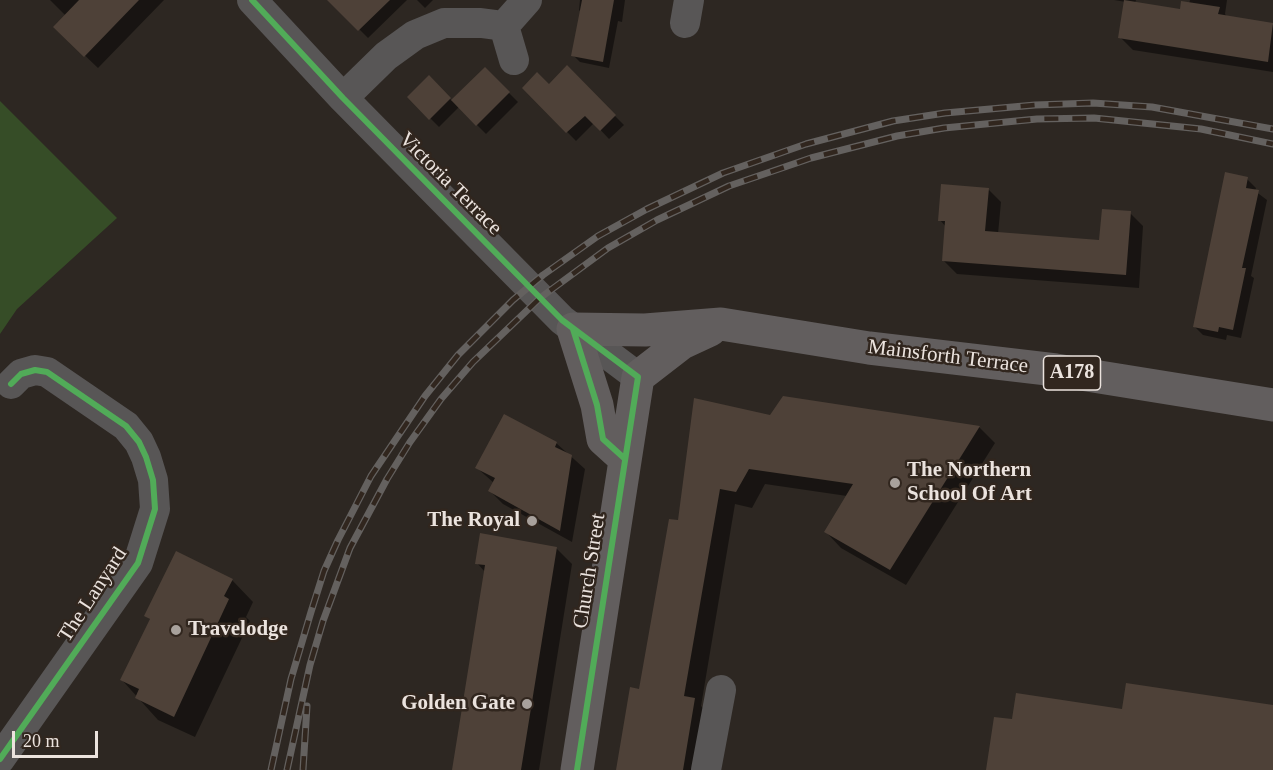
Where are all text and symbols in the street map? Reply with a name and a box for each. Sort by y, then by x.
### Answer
street label: Victoria Terrace [393,127,507,241]
street label: Mainsforth Terrace [866,335,1030,379]
road number: A178 [1044,356,1100,390]
place label: The Northern School Of Art [907,458,1032,508]
marker: The Northern School Of Art [888,476,902,490]
place label: The Royal [427,508,520,534]
street label: Church Street [568,512,612,630]
marker: The Royal [525,514,539,528]
street label: The Lanyard [53,543,133,647]
place label: Travelodge [188,617,288,643]
marker: Travelodge [169,623,183,637]
place label: Golden Gate [401,691,515,717]
marker: Golden Gate [520,697,534,711]
scale bar [15,719,100,757]
text: 20 m [23,731,60,751]

